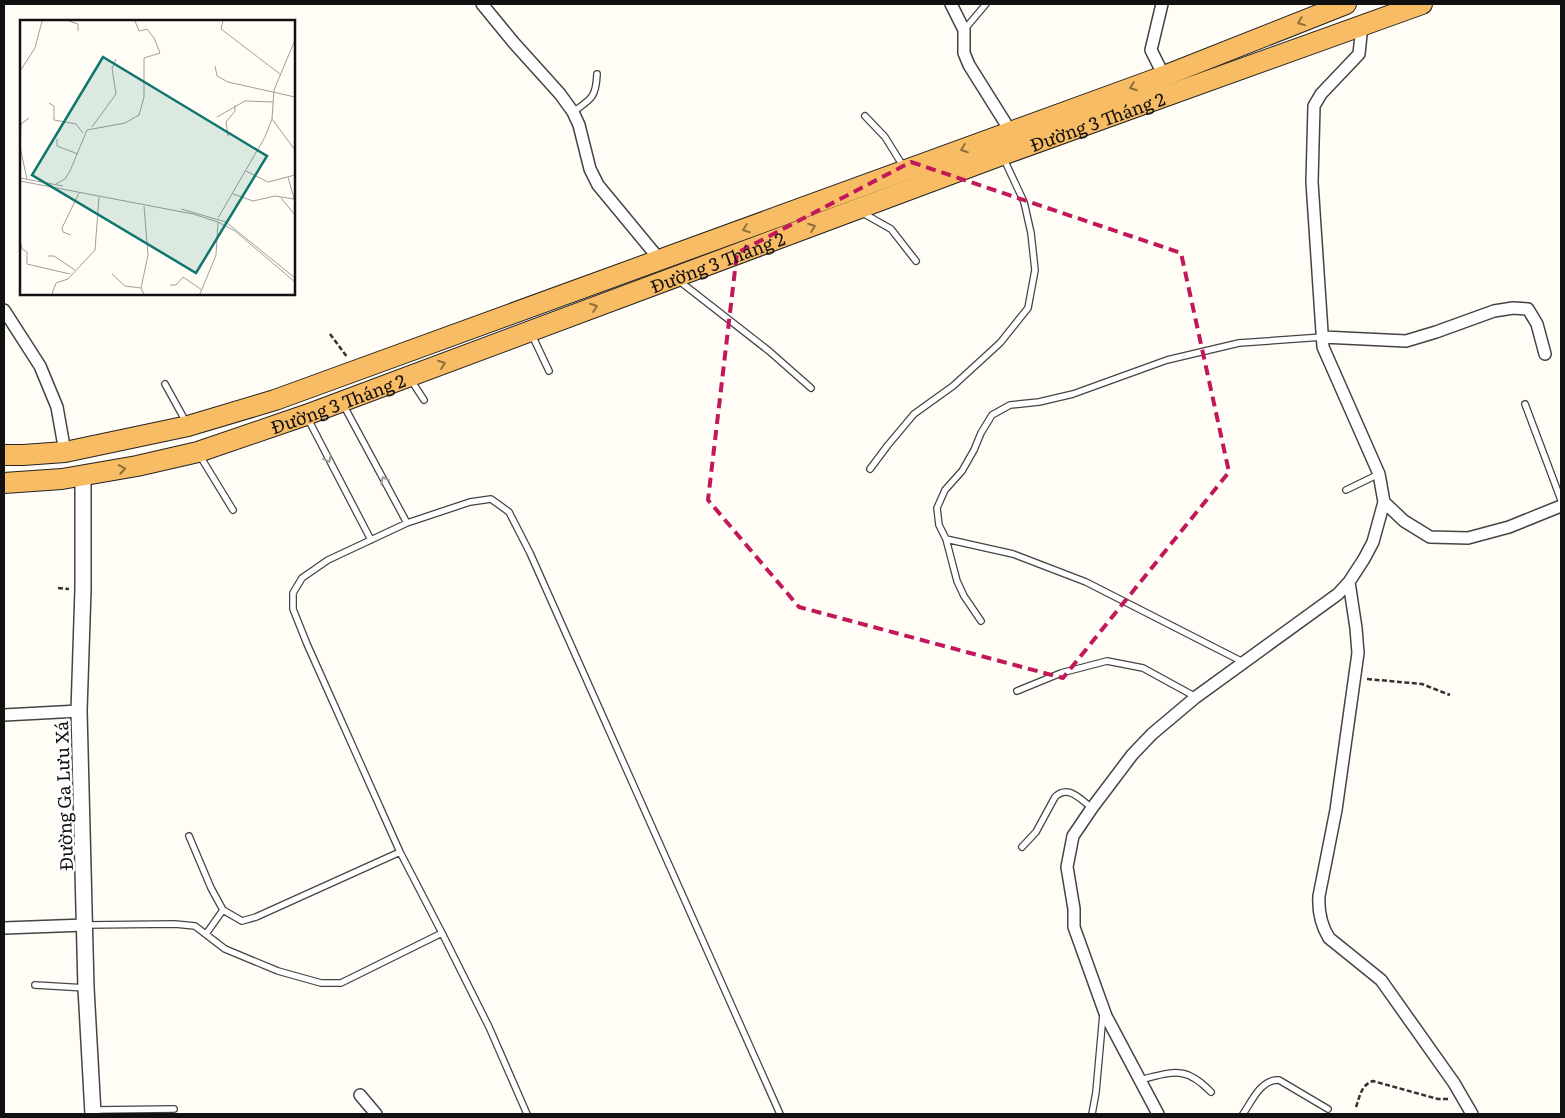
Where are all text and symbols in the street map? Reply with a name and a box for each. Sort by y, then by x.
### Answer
one-way arrow [1297,15,1306,26]
inset map [20,20,295,295]
one-way arrow [1129,81,1138,91]
street label: Đường 3 Tháng 2 [1026,84,1168,158]
one-way arrow [960,143,969,153]
one-way arrow [742,223,750,233]
one-way arrow [807,223,816,233]
street label: Đường 3 Tháng 2 [646,224,788,299]
one-way arrow [589,303,598,313]
one-way arrow [437,360,445,370]
street label: Đường 3 Tháng 2 [267,366,409,440]
one-way arrow [322,453,332,462]
one-way arrow [117,465,126,475]
one-way arrow [380,476,390,485]
street label: Đường Ga Lưu Xá [47,720,79,871]

